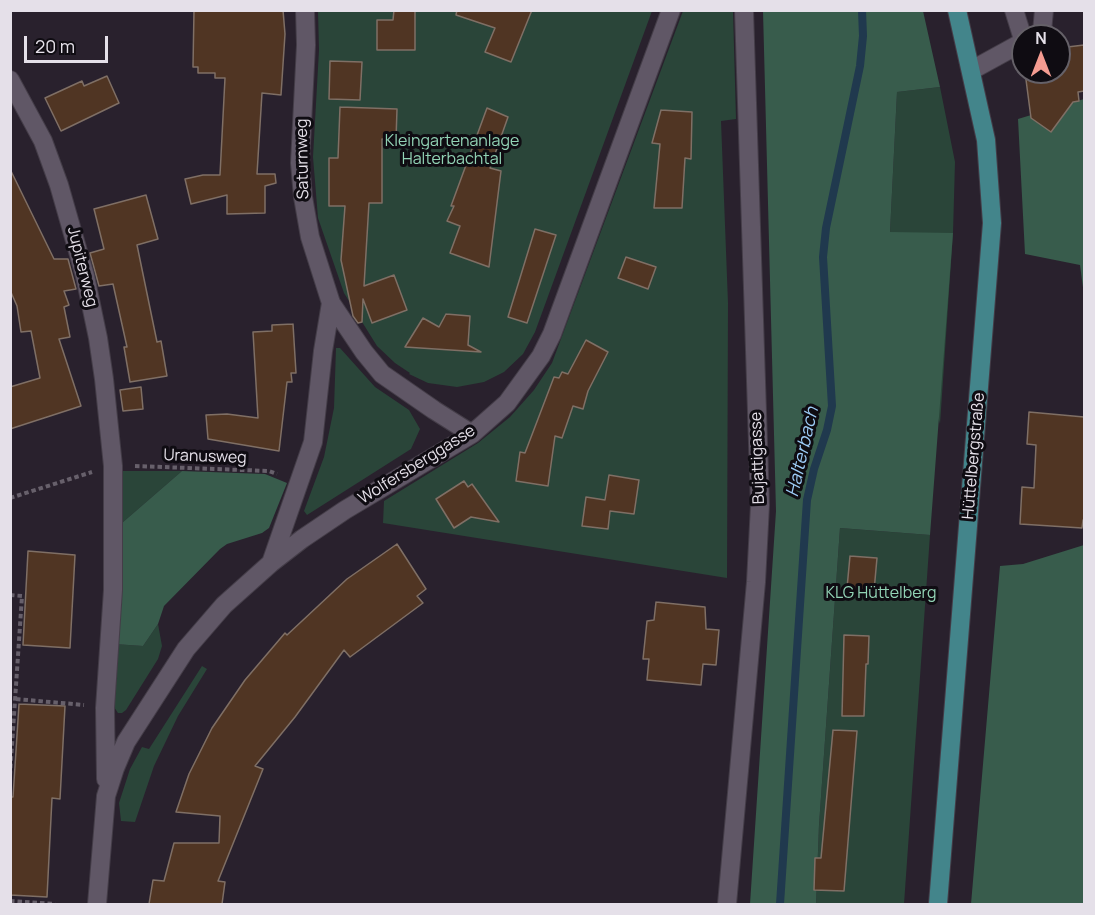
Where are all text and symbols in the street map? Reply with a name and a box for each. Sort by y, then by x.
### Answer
scale bar [27,24,111,62]
north arrow [1011,24,1071,84]
text: N [1035,27,1047,49]
text: 20 m [35,34,75,58]
street label: Saturnweg [293,118,313,200]
park label: Kleingartenanlage Halterbachtal [385,132,519,170]
street label: Jupiterweg [63,225,101,309]
street label: Hüttelbergstraße [959,392,989,520]
water label: Halterbach [782,405,824,499]
street label: Bujattigasse [747,412,769,504]
street label: Wolfersberggasse [355,421,479,509]
street label: Uranusweg [163,446,247,468]
park label: KLG Hüttelberg [826,584,936,604]

